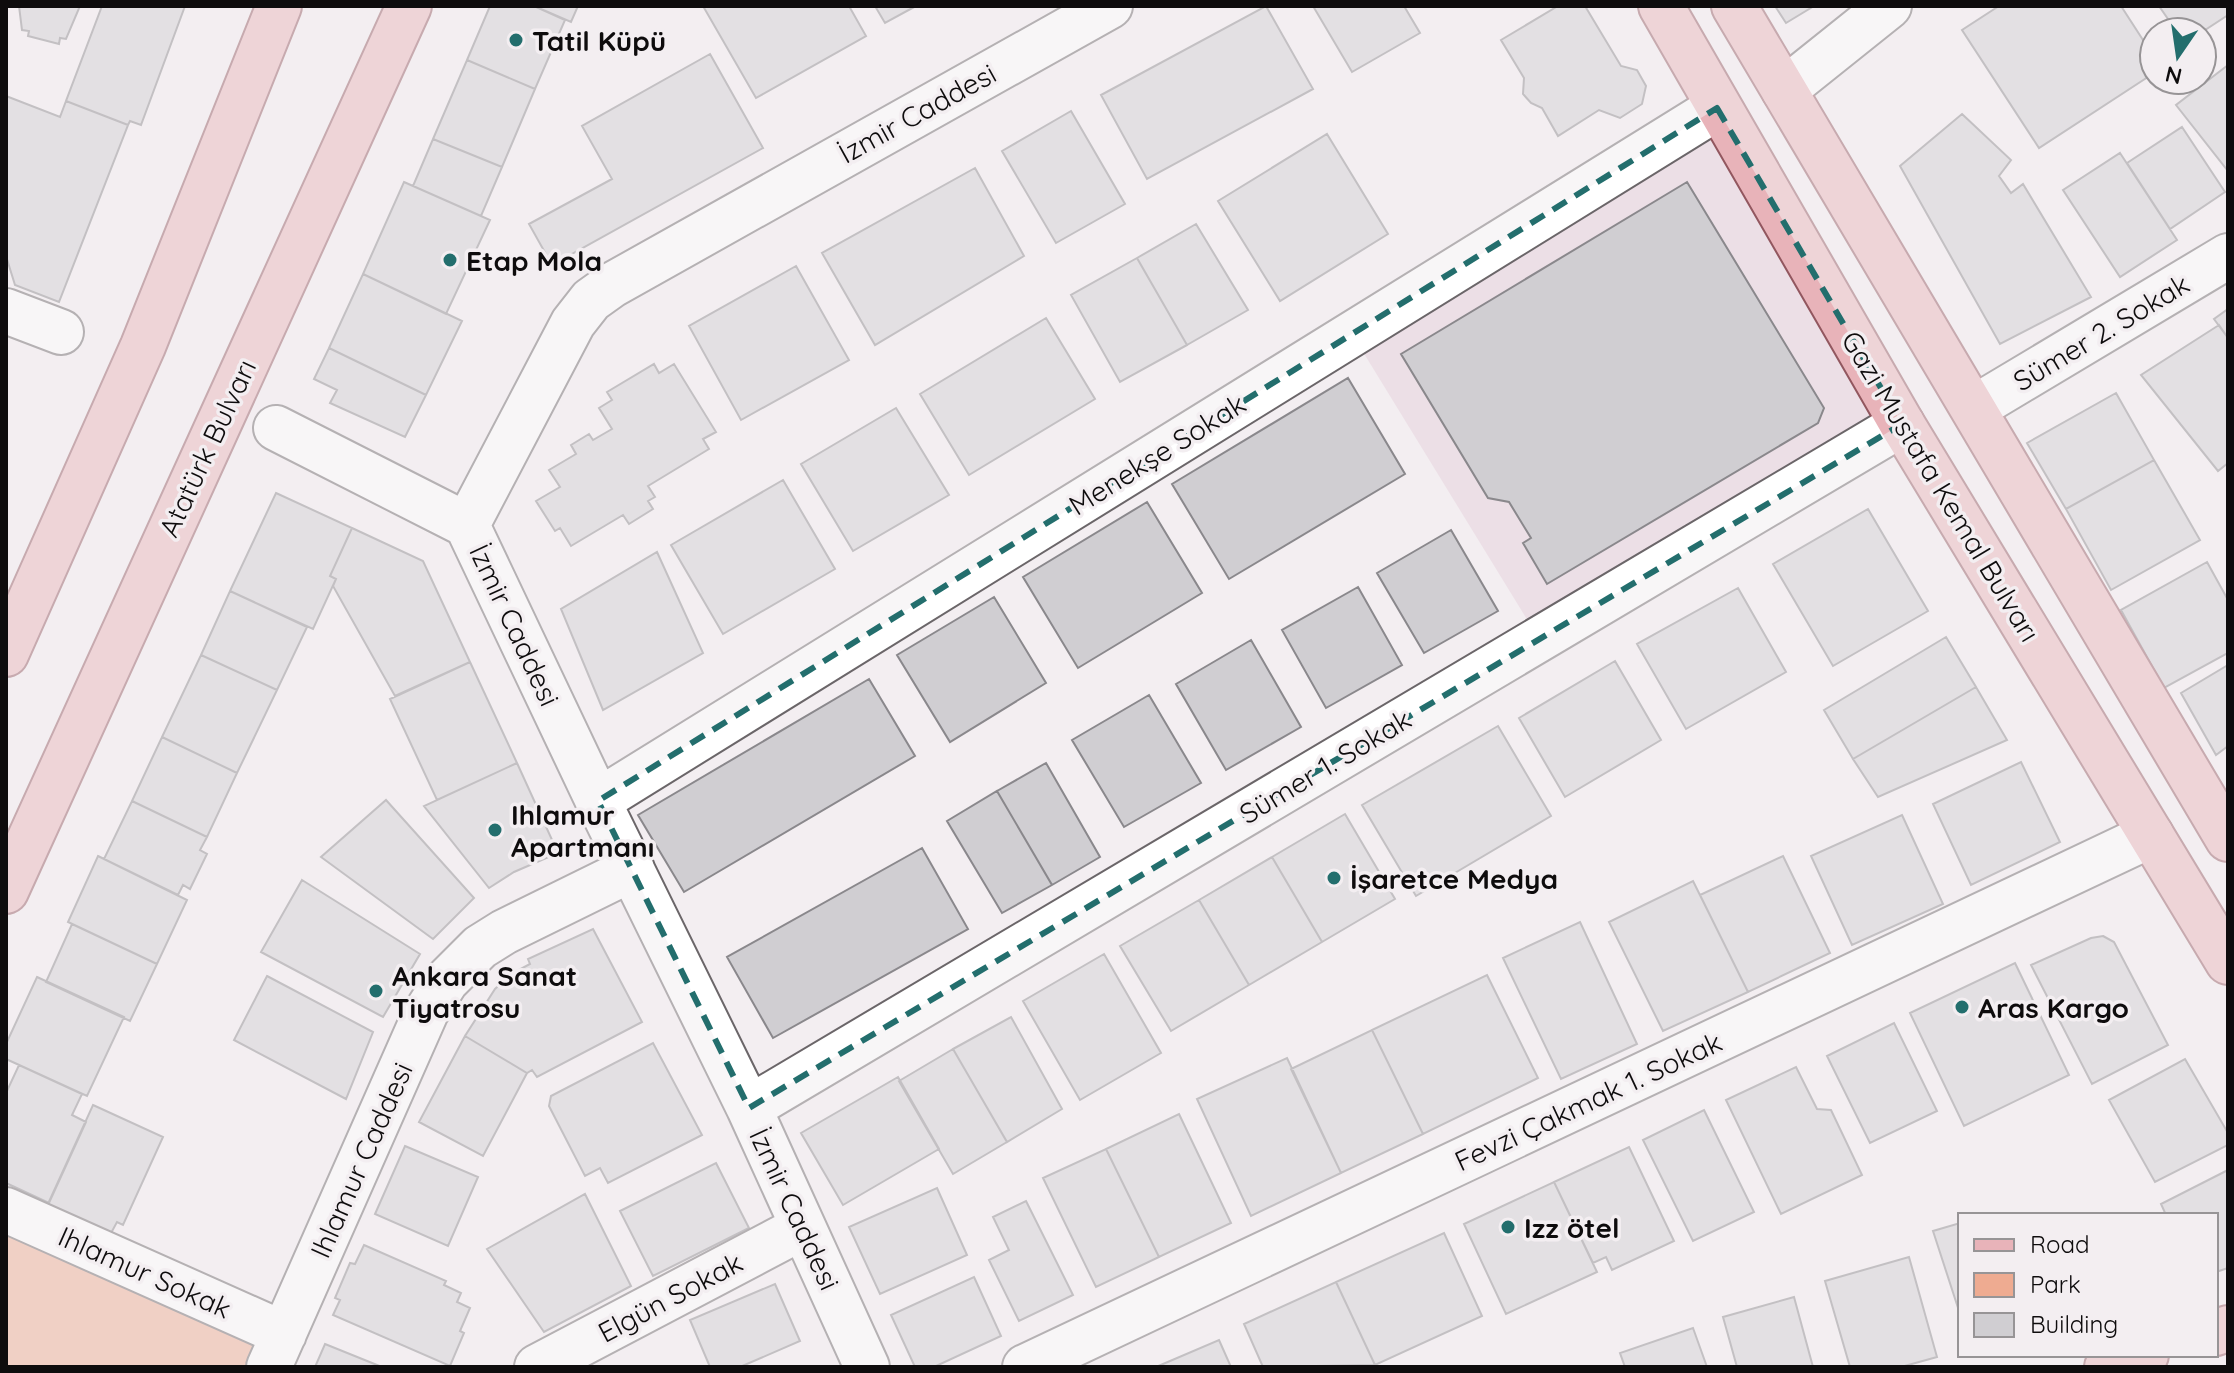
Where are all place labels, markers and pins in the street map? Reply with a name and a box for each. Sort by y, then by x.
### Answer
place label: Tatil Küpü [532,23,666,58]
marker: Tatil Küpü [507,31,525,49]
place label: Etap Mola [466,243,602,278]
marker: Etap Mola [441,251,459,269]
place label: Ihlamur Apartmanı [511,797,654,864]
marker: Ihlamur Apartmanı [486,821,504,839]
place label: İşaretce Medya [1350,861,1558,896]
marker: İşaretce Medya [1325,869,1343,887]
place label: Ankara Sanat Tiyatrosu [392,958,577,1025]
marker: Ankara Sanat Tiyatrosu [367,982,385,1000]
place label: Aras Kargo [1978,990,2129,1025]
marker: Aras Kargo [1953,998,1971,1016]
place label: Izz ötel [1524,1210,1620,1245]
marker: Izz ötel [1499,1218,1517,1236]

